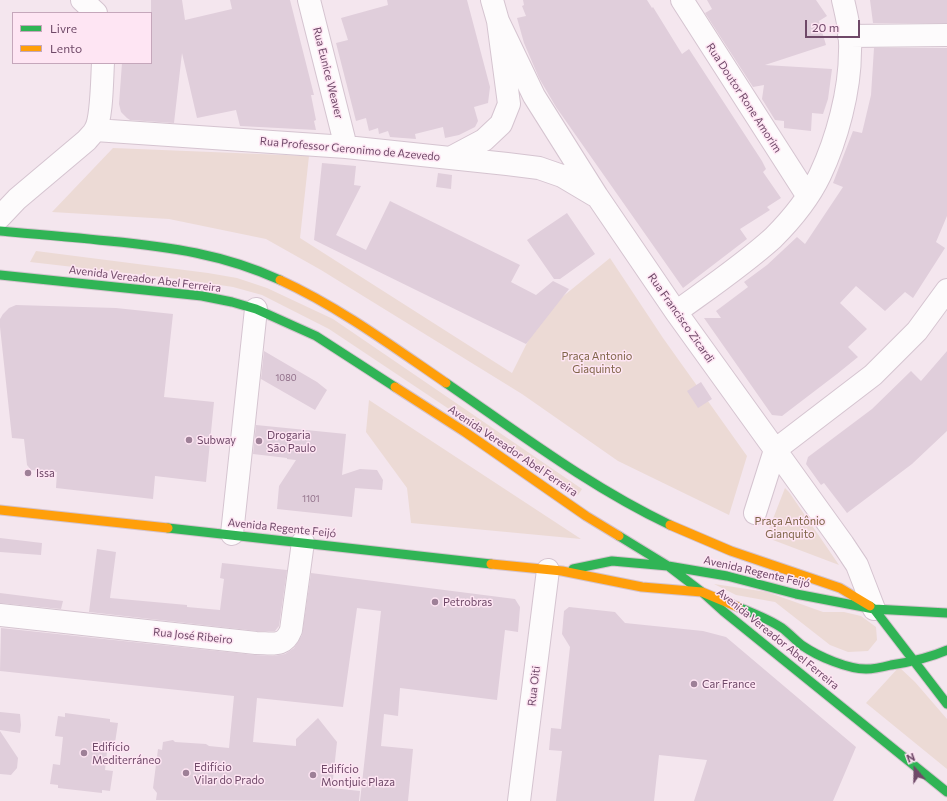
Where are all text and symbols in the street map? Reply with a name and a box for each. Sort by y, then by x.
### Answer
legend [12,12,152,64]
scale bar [807,12,862,38]
text: 20 m [812,20,839,34]
text: Livre [50,21,77,35]
street label: Rua Eunice Weaver [310,26,346,120]
text: Lento [50,41,82,55]
street label: Rua Doutor Rone Amorim [704,41,784,155]
street label: Rua Professor Geronimo de Azevedo [259,135,441,163]
street label: Avenida Vereador Abel Ferreira [68,263,222,295]
street label: Rua Francisco Zicardi [645,271,717,365]
park label: Praça Antonio Giaquinto [562,349,632,375]
house number: 1080 [275,373,297,383]
street label: Avenida Vereador Abel Ferreira [446,403,580,499]
place label: Drogaria São Paulo [267,428,316,454]
place label: Subway [197,433,236,447]
marker: Subway [184,435,194,445]
marker: Drogaria São Paulo [254,436,264,446]
place label: Issa [36,466,55,480]
marker: Issa [23,468,33,478]
house number: 1101 [302,494,320,504]
park label: Praça Antônio Gianquito [755,514,825,540]
street label: Avenida Regente Feijó [227,516,337,540]
street label: Avenida Regente Feijó [702,553,812,591]
street label: Avenida Vereador Abel Ferreira [714,586,842,692]
place label: Petrobras [443,595,492,609]
marker: Petrobras [430,597,440,607]
street label: Rua José Ribeiro [153,625,233,647]
street label: Rua Oiti [525,665,543,707]
place label: Car France [702,677,756,691]
marker: Car France [689,679,699,689]
place label: Edifício Mediterráneo [92,740,161,766]
marker: Edifício Mediterráneo [79,748,89,758]
north arrow [895,749,935,789]
text: N [905,750,917,765]
place label: Edifício Vilar do Prado [194,760,264,786]
place label: Edifício Montjuic Plaza [321,762,395,788]
marker: Edifício Vilar do Prado [181,768,191,778]
marker: Edifício Montjuic Plaza [308,770,318,780]

